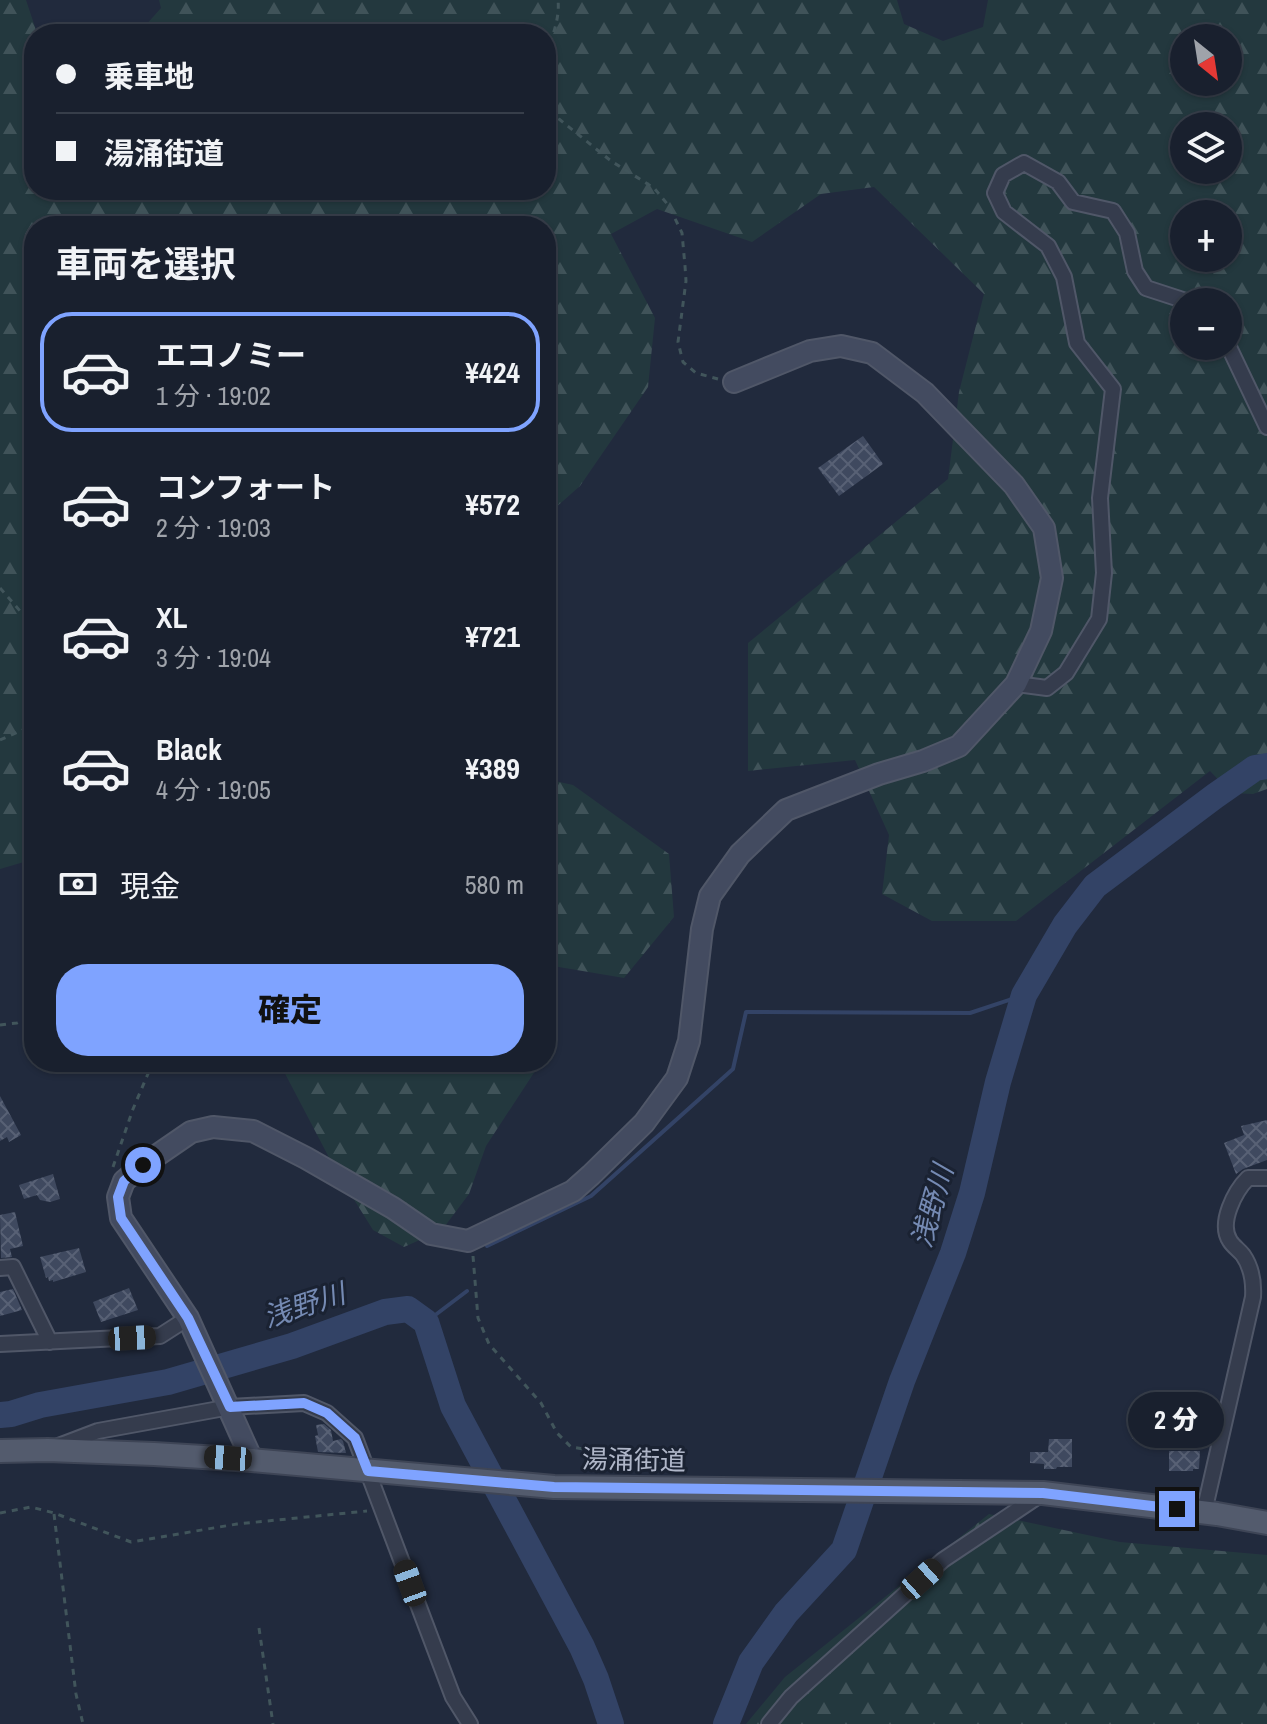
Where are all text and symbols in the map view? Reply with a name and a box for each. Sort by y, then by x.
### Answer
north arrow [1170,24,1242,96]
map controls [1170,24,1242,360]
text: 乗車地 [104,56,194,96]
button: layers [1170,112,1242,184]
text: 湯涌街道 [104,133,224,173]
button: + [1170,200,1242,272]
text: 車両を選択 [56,240,236,288]
button: − [1170,288,1242,360]
text: エコノミー [156,335,306,375]
icon: car [60,336,132,408]
text: ¥424 [465,352,520,392]
text: 1 分 · 19:02 [156,378,271,413]
text: コンフォート [156,467,335,507]
icon: car [60,468,132,540]
text: ¥572 [465,484,520,524]
text: 2 分 · 19:03 [156,510,271,545]
text: XL [156,597,187,637]
icon: car [60,600,132,672]
text: ¥721 [465,616,520,656]
text: 3 分 · 19:04 [156,640,271,675]
text: Black [156,729,222,769]
icon: car [60,732,132,804]
text: ¥389 [465,748,520,788]
text: 4 分 · 19:05 [156,772,271,807]
icon: cash [56,862,100,906]
text: 現金 [120,866,180,906]
text: 580 m [465,867,524,902]
button: 確定 [56,964,524,1056]
route start [125,1147,161,1183]
water label: 浅野川 [902,1158,963,1252]
water label: 浅野川 [258,1273,353,1336]
car [107,1325,157,1351]
callout: 2 分 [1129,1393,1225,1449]
text: 2 分 [1154,1402,1198,1437]
street label: 湯涌街道 [582,1441,686,1478]
car [203,1444,253,1472]
route end [1159,1491,1195,1527]
car [896,1554,948,1604]
car [391,1556,429,1610]

